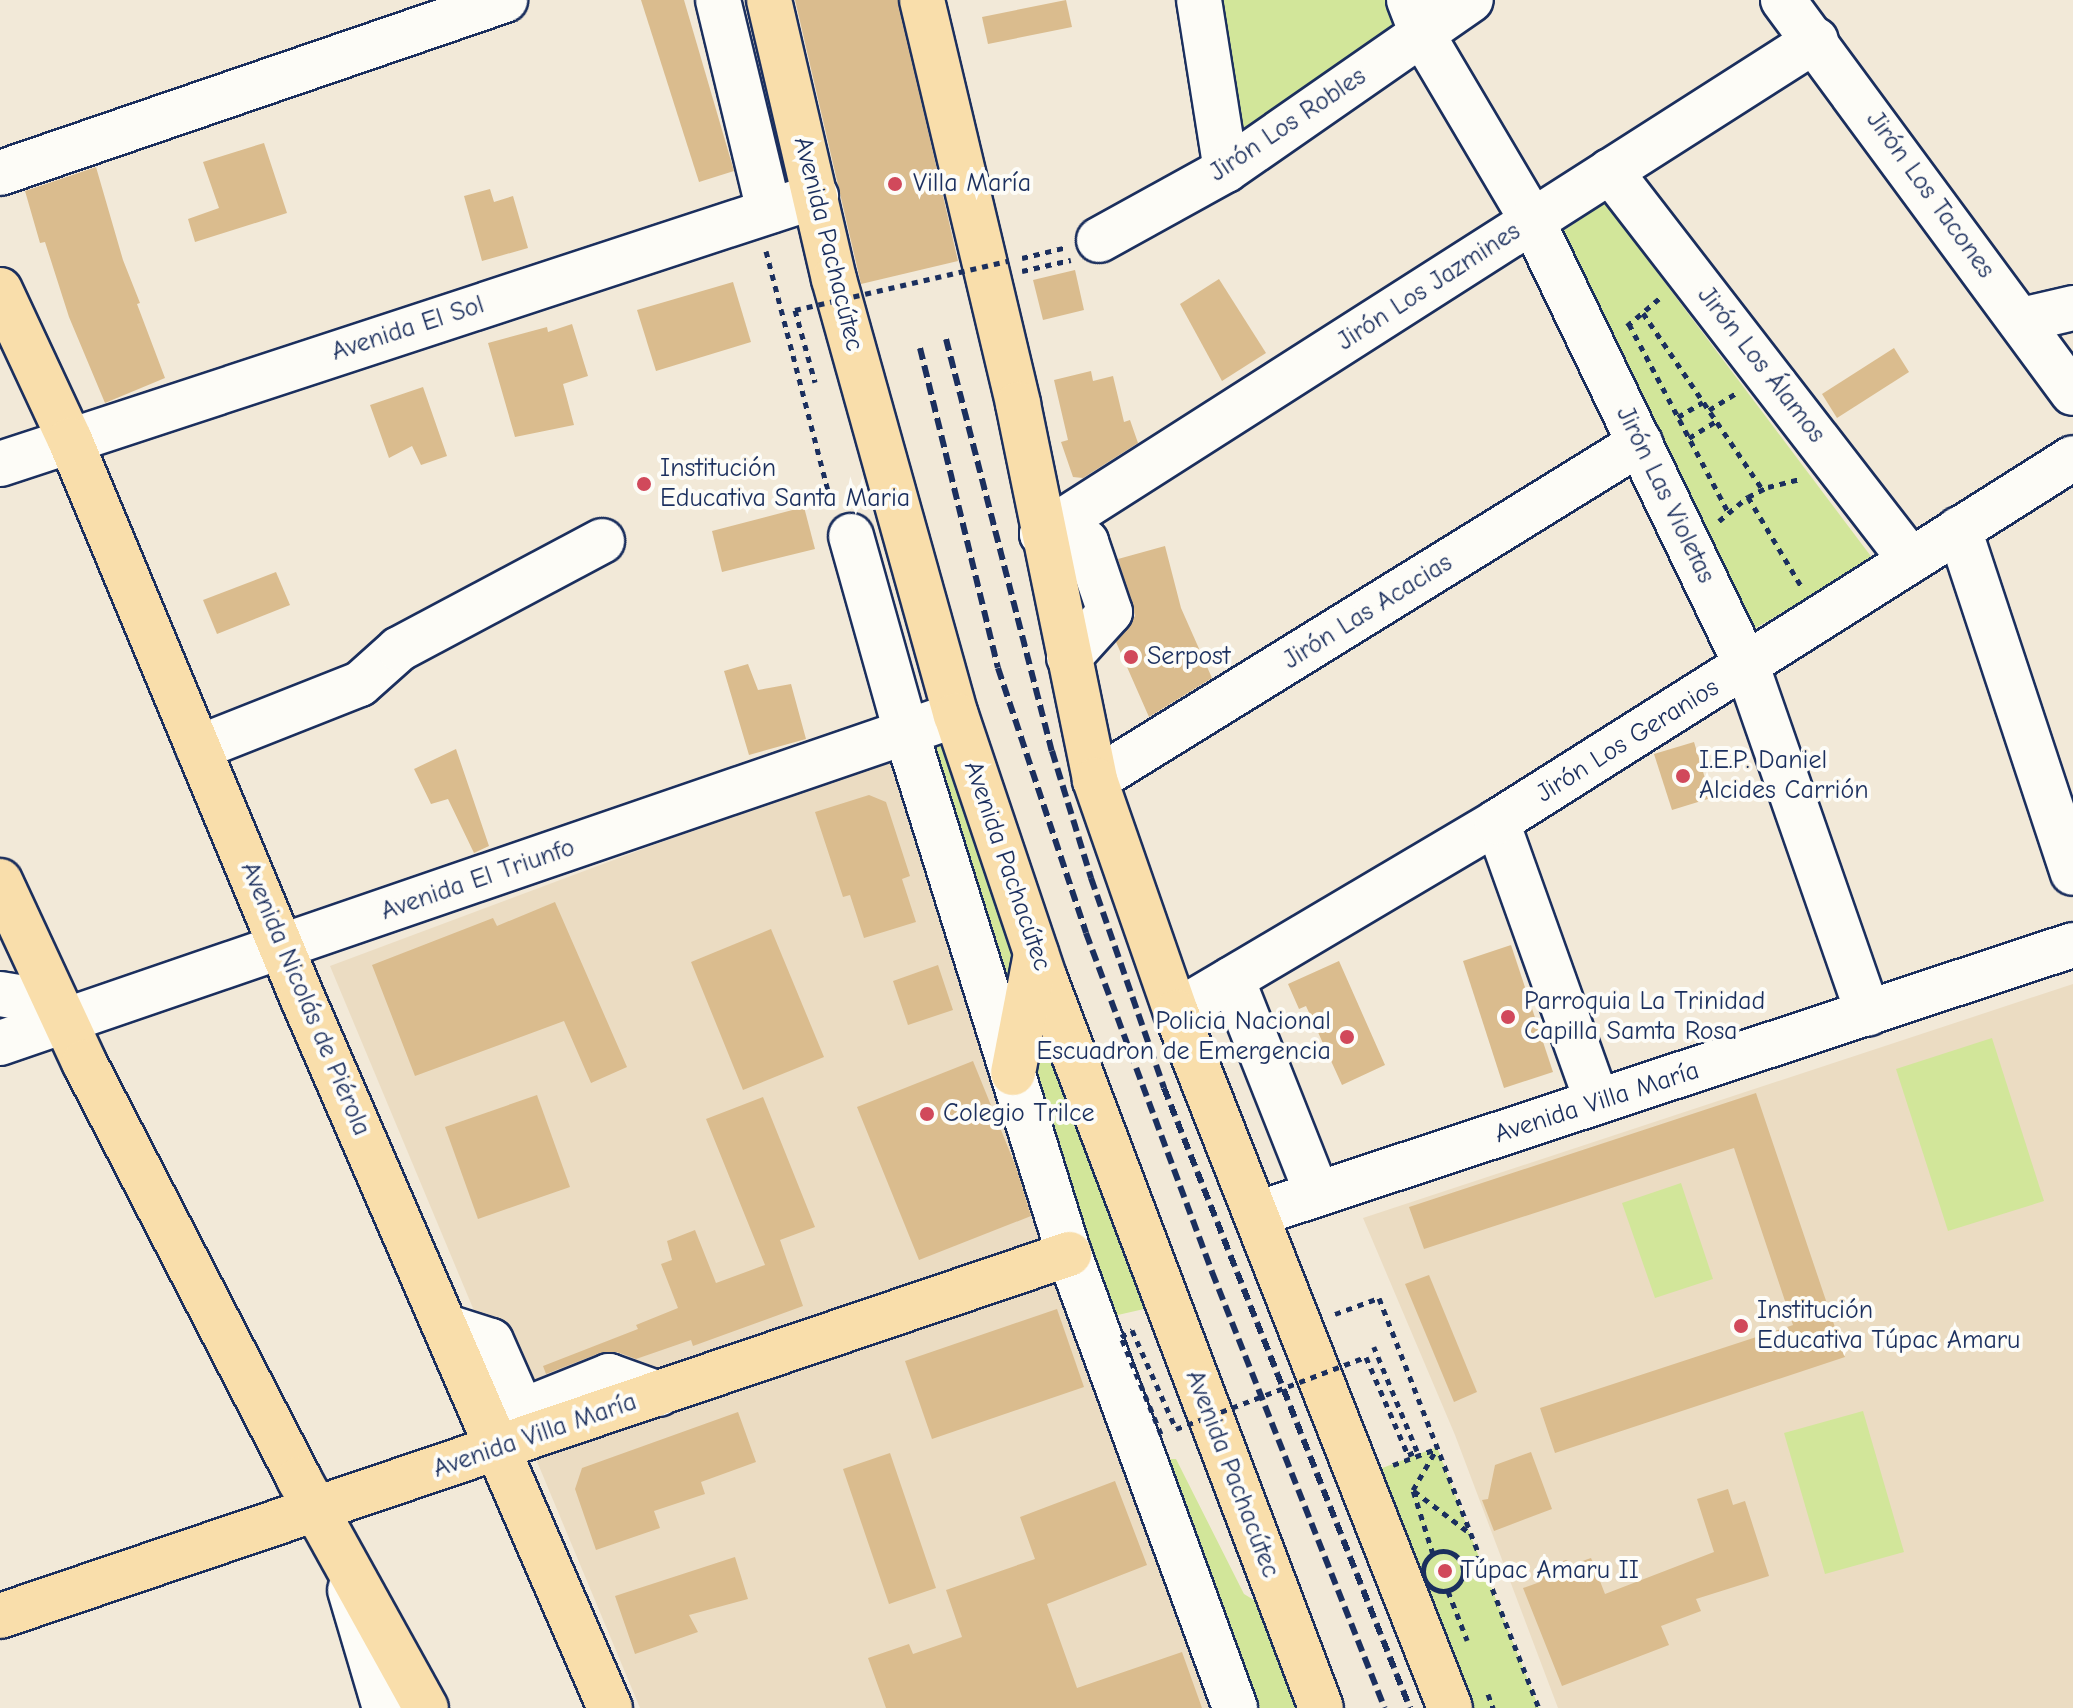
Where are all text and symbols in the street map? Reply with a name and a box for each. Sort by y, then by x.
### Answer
street label: Jirón Los Robles [1204,61,1372,189]
street label: Jirón Los Tacones [1859,105,2001,285]
street label: Avenida Pachacútec [786,134,870,354]
place label: Villa María [913,168,1031,200]
marker: Villa María [884,173,906,195]
street label: Jirón Los Jazmines [1332,216,1526,358]
street label: Jirón Los Álamos [1690,281,1832,449]
street label: Avenida El Sol [328,290,488,368]
street label: Jirón Las Violetas [1609,401,1721,589]
place label: Institución Educativa Santa Maria [660,453,910,514]
marker: Institución Educativa Santa Maria [635,475,653,493]
street label: Jirón Las Acacias [1278,548,1458,676]
place label: Serpost [1147,641,1230,673]
marker: Serpost [1122,648,1140,666]
street label: Jirón Los Geranios [1531,672,1725,810]
place label: I.E.P. Daniel Alcides Carrión [1699,745,1869,806]
street label: Avenida Pachacútec [957,757,1057,975]
marker: I.E.P. Daniel Alcides Carrión [1674,767,1692,785]
street label: Avenida El Triunfo [377,832,579,928]
street label: Avenida Nicolás de Piérola [233,857,377,1141]
place label: Parroquia La Trinidad Capilla Samta Rosa [1524,986,1765,1048]
place label: Policia Nacional Escuadron de Emergencia [1037,1006,1331,1068]
marker: Parroquia La Trinidad Capilla Samta Rosa [1499,1008,1517,1026]
marker: Policia Nacional Escuadron de Emergencia [1338,1028,1356,1046]
street label: Avenida Villa María [1491,1055,1703,1151]
place label: Colegio Trilce [943,1098,1095,1130]
marker: Colegio Trilce [918,1105,936,1123]
place label: Institución Educativa Túpac Amaru [1757,1295,2020,1356]
marker: Institución Educativa Túpac Amaru [1732,1317,1750,1335]
street label: Avenida Pachacútec [1178,1366,1286,1582]
street label: Avenida Villa María [429,1387,641,1485]
place label: Túpac Amaru II [1461,1555,1639,1587]
marker: Túpac Amaru II [1436,1562,1454,1580]

